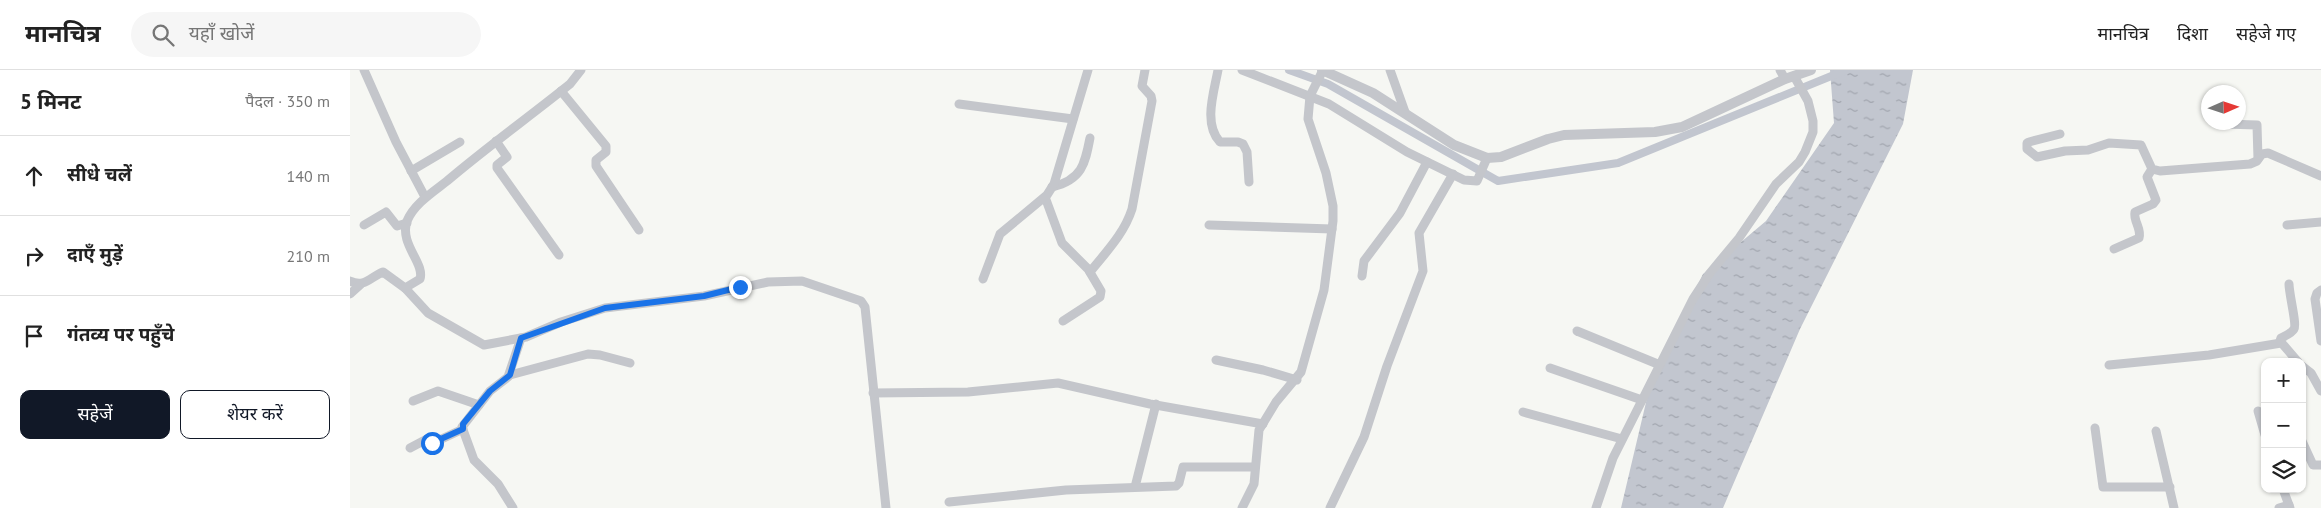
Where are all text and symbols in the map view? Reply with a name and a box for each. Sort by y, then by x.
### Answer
search box [131,12,481,57]
text: मानचित्र [25,18,101,49]
icon: search [149,21,177,49]
text: यहाँ खोजें [189,21,254,45]
text: मानचित्र [2097,22,2149,45]
text: दिशा [2177,22,2208,45]
text: सहेजे गए [2236,22,2296,45]
north arrow [2201,85,2246,130]
text: 5 मिनट [20,88,81,115]
text: पैदल · 350 m [245,91,330,111]
icon: ahead [20,162,48,190]
text: सीधे चलें [67,162,132,186]
text: 140 m [287,166,330,186]
icon: right [20,242,48,270]
text: दाएँ मुड़ें [67,242,123,266]
text: 210 m [287,246,330,266]
route end [729,276,752,299]
icon: arrive [20,322,48,350]
text: गंतव्य पर पहुँचे [67,322,174,346]
map controls [2261,358,2306,493]
button: + [2261,358,2306,403]
button: सहेजें [20,390,170,439]
button: शेयर करें [180,390,330,439]
button: − [2261,403,2306,448]
route start [421,432,444,455]
button: layers [2261,448,2306,493]

